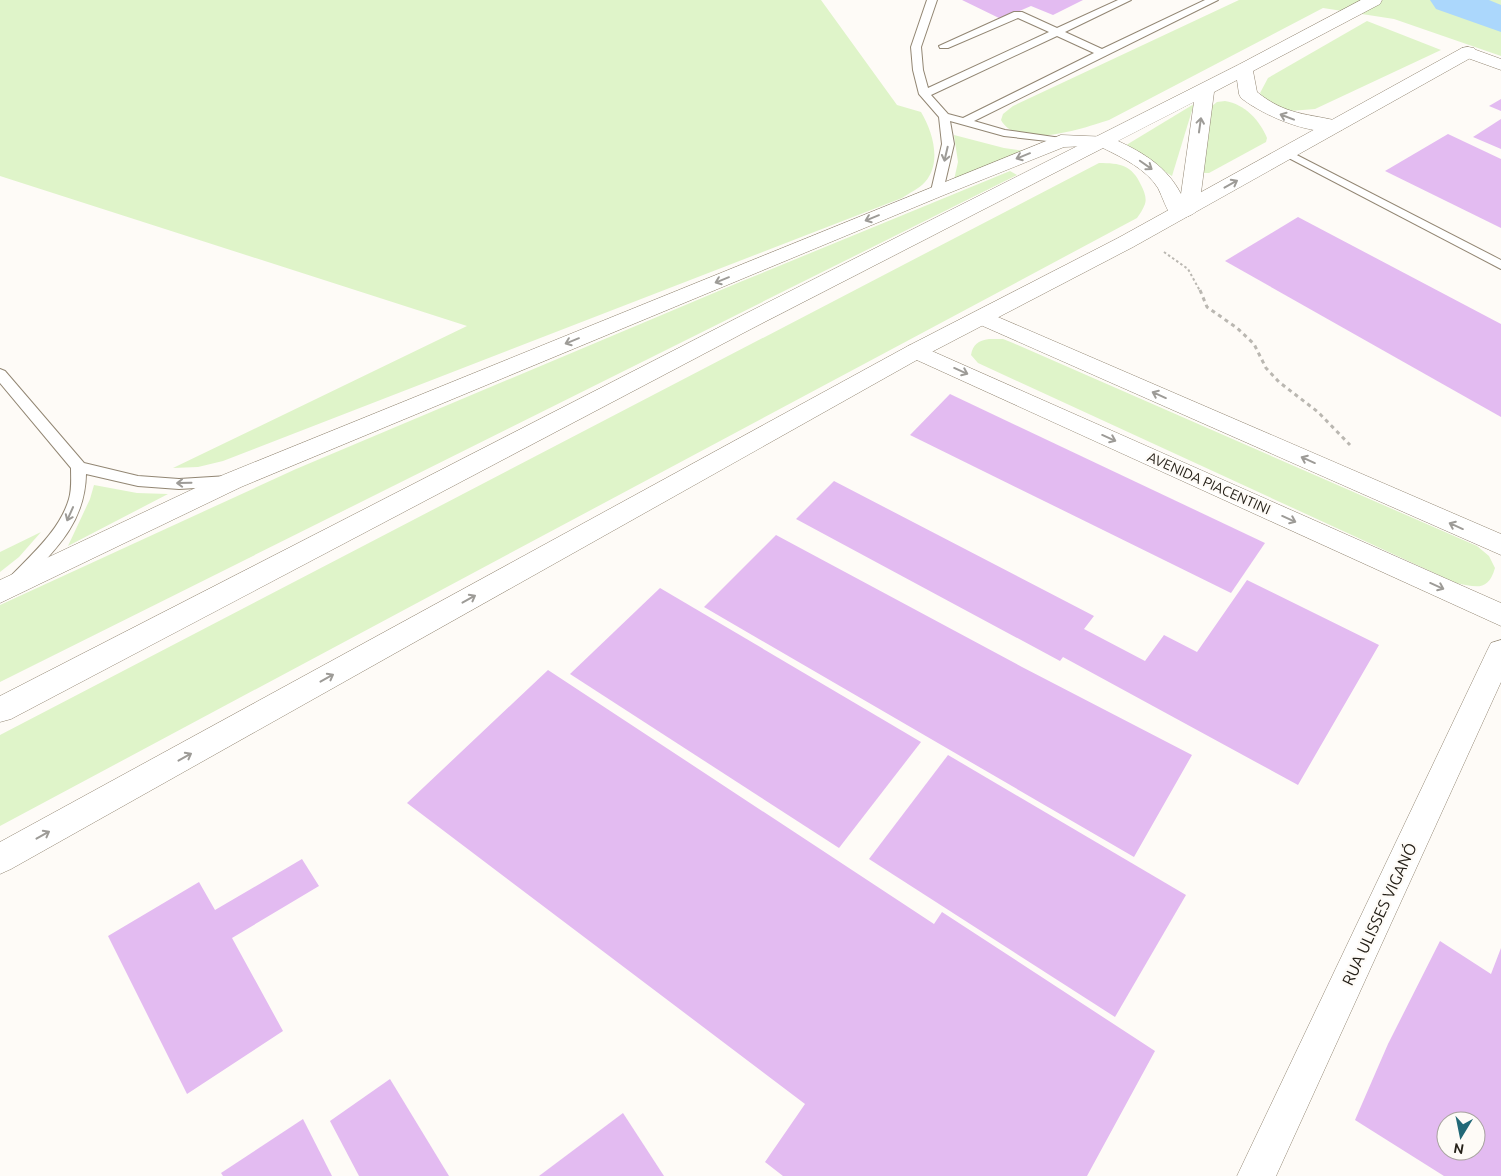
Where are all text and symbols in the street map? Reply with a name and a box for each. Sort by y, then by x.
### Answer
one-way arrow [1280,112,1295,121]
one-way arrow [1195,118,1205,134]
one-way arrow [941,145,950,161]
one-way arrow [1016,152,1031,162]
one-way arrow [1139,160,1153,170]
one-way arrow [1224,179,1238,189]
one-way arrow [865,213,880,223]
one-way arrow [715,275,730,285]
one-way arrow [565,337,580,347]
one-way arrow [953,367,968,376]
one-way arrow [1152,389,1167,399]
one-way arrow [1101,434,1116,443]
street label: AVENIDA PIACENTINI [1145,449,1273,517]
one-way arrow [1301,455,1316,465]
one-way arrow [176,478,192,488]
one-way arrow [65,506,75,521]
one-way arrow [1281,515,1296,525]
one-way arrow [1449,520,1464,530]
one-way arrow [1429,582,1444,592]
one-way arrow [461,594,476,603]
one-way arrow [319,672,334,682]
one-way arrow [177,751,191,761]
one-way arrow [35,830,49,840]
street label: RUA ULISSES VIGANÓ [1337,840,1420,988]
north arrow [1436,1111,1486,1161]
text: N [1452,1140,1465,1158]

